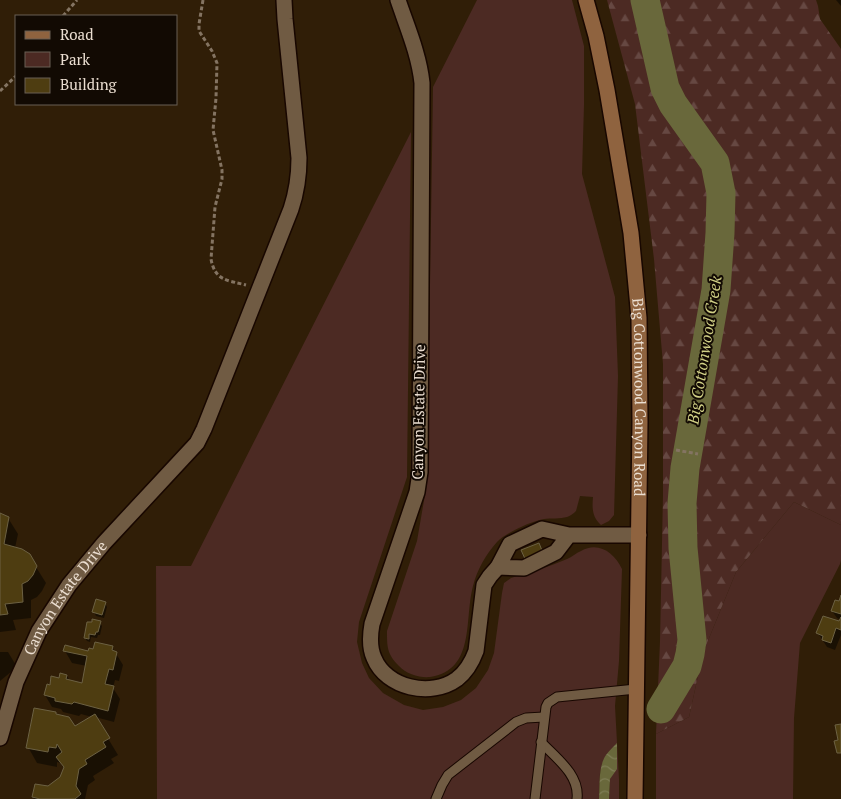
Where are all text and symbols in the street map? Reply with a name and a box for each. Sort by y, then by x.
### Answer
legend [15,15,178,105]
text: Road [60,24,93,44]
text: Park [60,49,90,69]
text: Building [60,74,118,94]
water label: Big Cottonwood Creek [681,274,727,427]
street label: Big Cottonwood Canyon Road [628,297,651,496]
street label: Canyon Estate Drive [407,344,429,480]
street label: Canyon Estate Drive [18,536,111,658]

